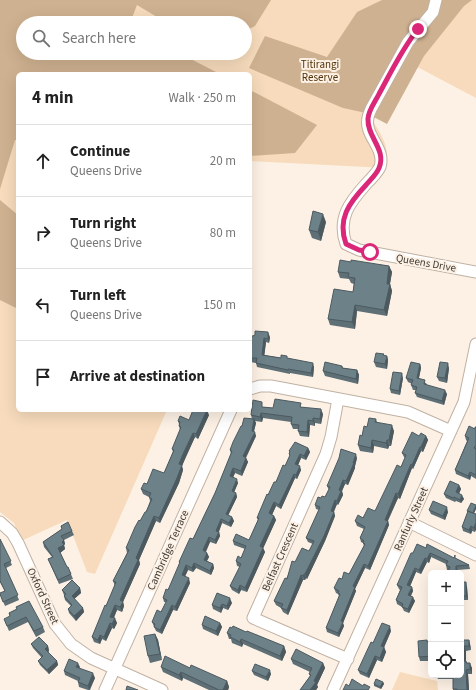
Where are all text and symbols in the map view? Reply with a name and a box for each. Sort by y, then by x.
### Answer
search box [16,16,252,60]
route end [409,20,427,38]
icon: search [30,27,52,49]
text: Search here [62,28,136,49]
park label: Titirangi Reserve [301,57,339,85]
text: 4 min [32,86,73,110]
text: Walk · 250 m [168,89,236,107]
text: Continue [70,141,130,162]
icon: ahead [32,150,54,172]
text: 20 m [210,152,236,170]
text: Queens Drive [70,162,142,180]
text: Turn right [70,213,136,234]
icon: right [32,222,54,244]
text: 80 m [210,224,236,242]
text: Queens Drive [70,234,142,252]
route start [361,243,379,261]
street label: Queens Drive [395,250,458,276]
text: Turn left [70,285,126,306]
icon: left [32,294,54,316]
text: 150 m [203,296,236,314]
text: Queens Drive [70,306,142,324]
icon: arrive [32,366,54,388]
text: Arrive at destination [70,366,205,387]
street label: Ranfurly Street [390,484,432,553]
street label: Cambridge Terrace [144,507,193,593]
street label: Belfast Crescent [258,520,302,594]
street label: Oxford Street [23,565,63,627]
map controls [428,570,464,678]
button: + [428,570,464,606]
button: − [428,606,464,642]
button: locate [428,642,464,678]

